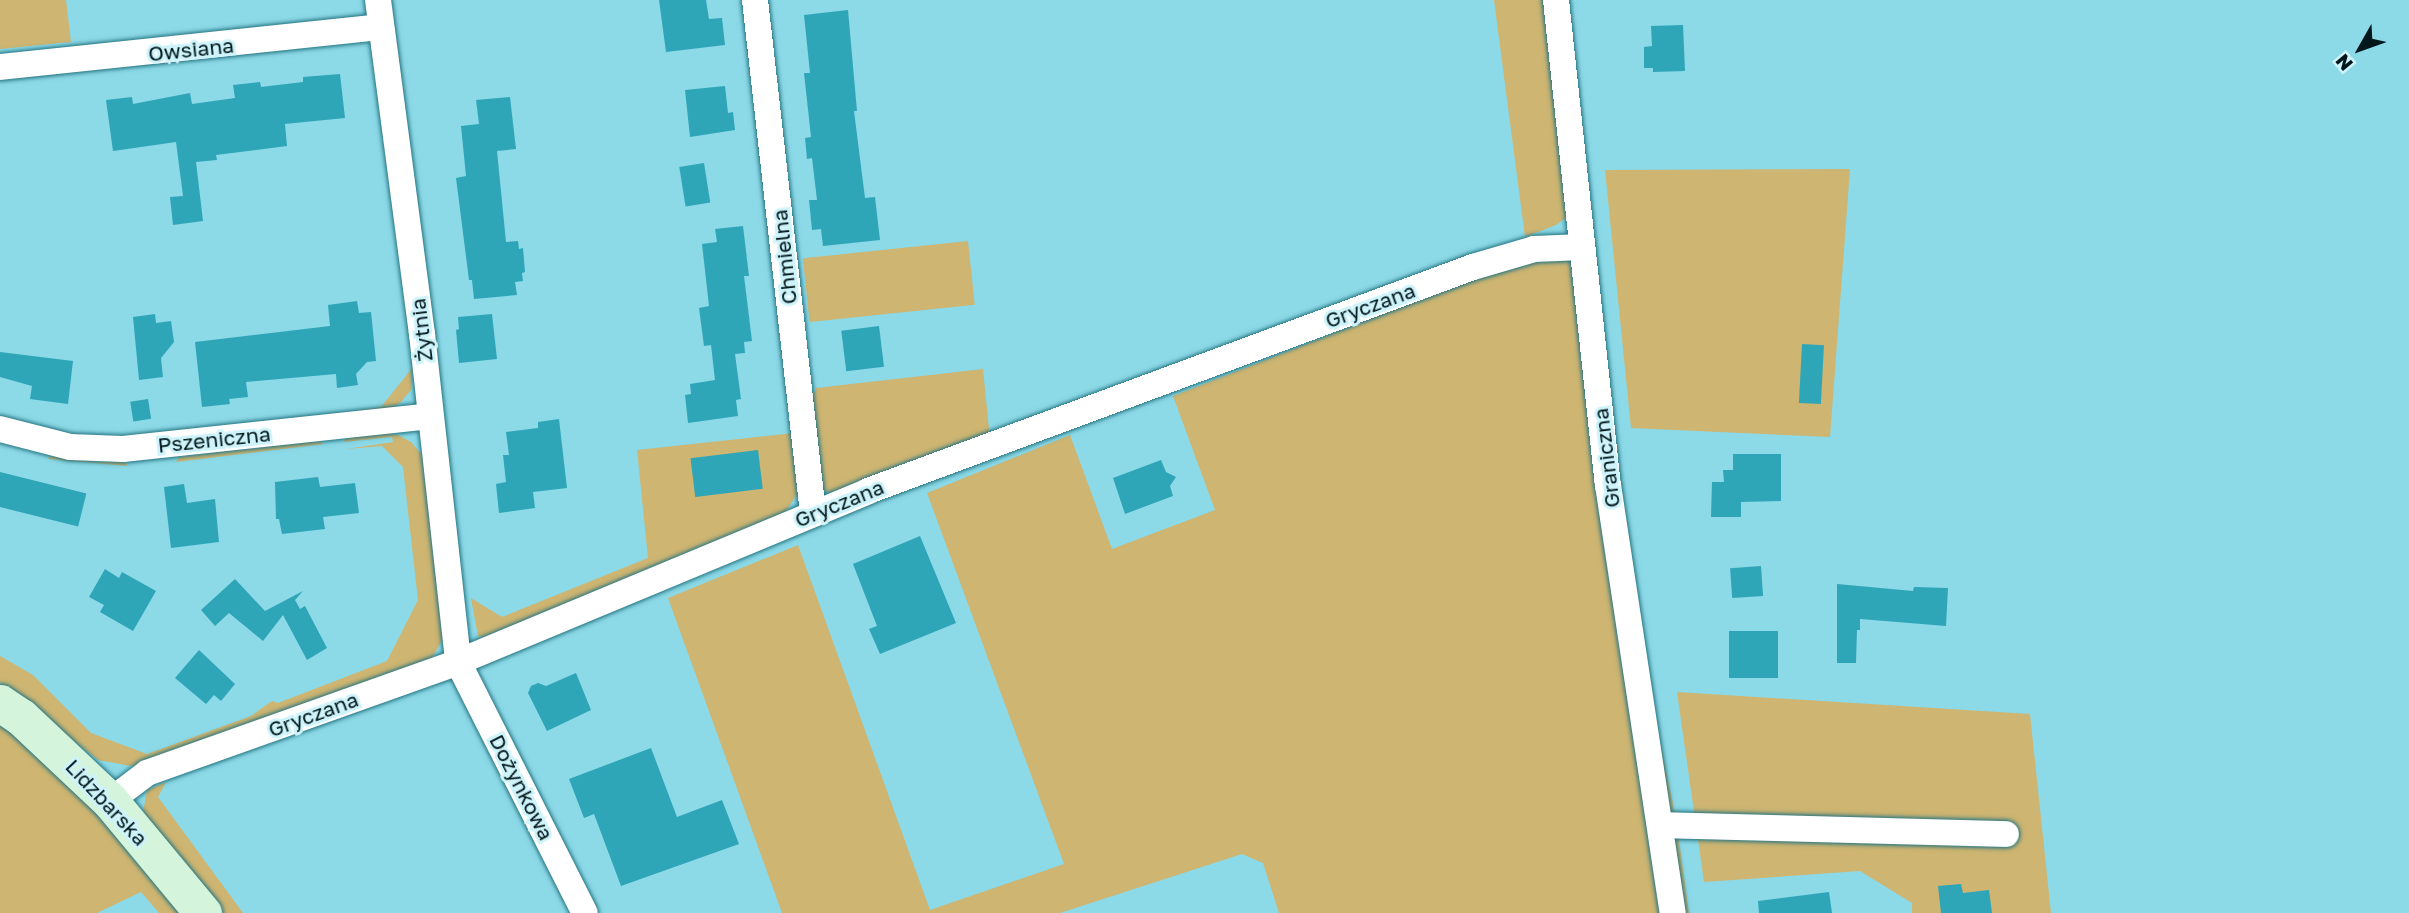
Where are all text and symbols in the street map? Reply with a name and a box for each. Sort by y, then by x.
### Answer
north arrow [2325,14,2395,84]
street label: Owsiana [147,32,235,66]
text: N [2330,50,2357,76]
street label: Chmielna [766,208,802,306]
street label: Gryczana [1322,277,1418,333]
street label: Żytnia [405,297,437,363]
street label: Graniczna [1587,407,1625,509]
street label: Pszeniczna [156,421,272,457]
street label: Gryczana [791,474,887,532]
street label: Gryczana [265,686,361,742]
street label: Dożynkowa [485,730,559,844]
street label: Lidzbarska [61,754,153,850]

